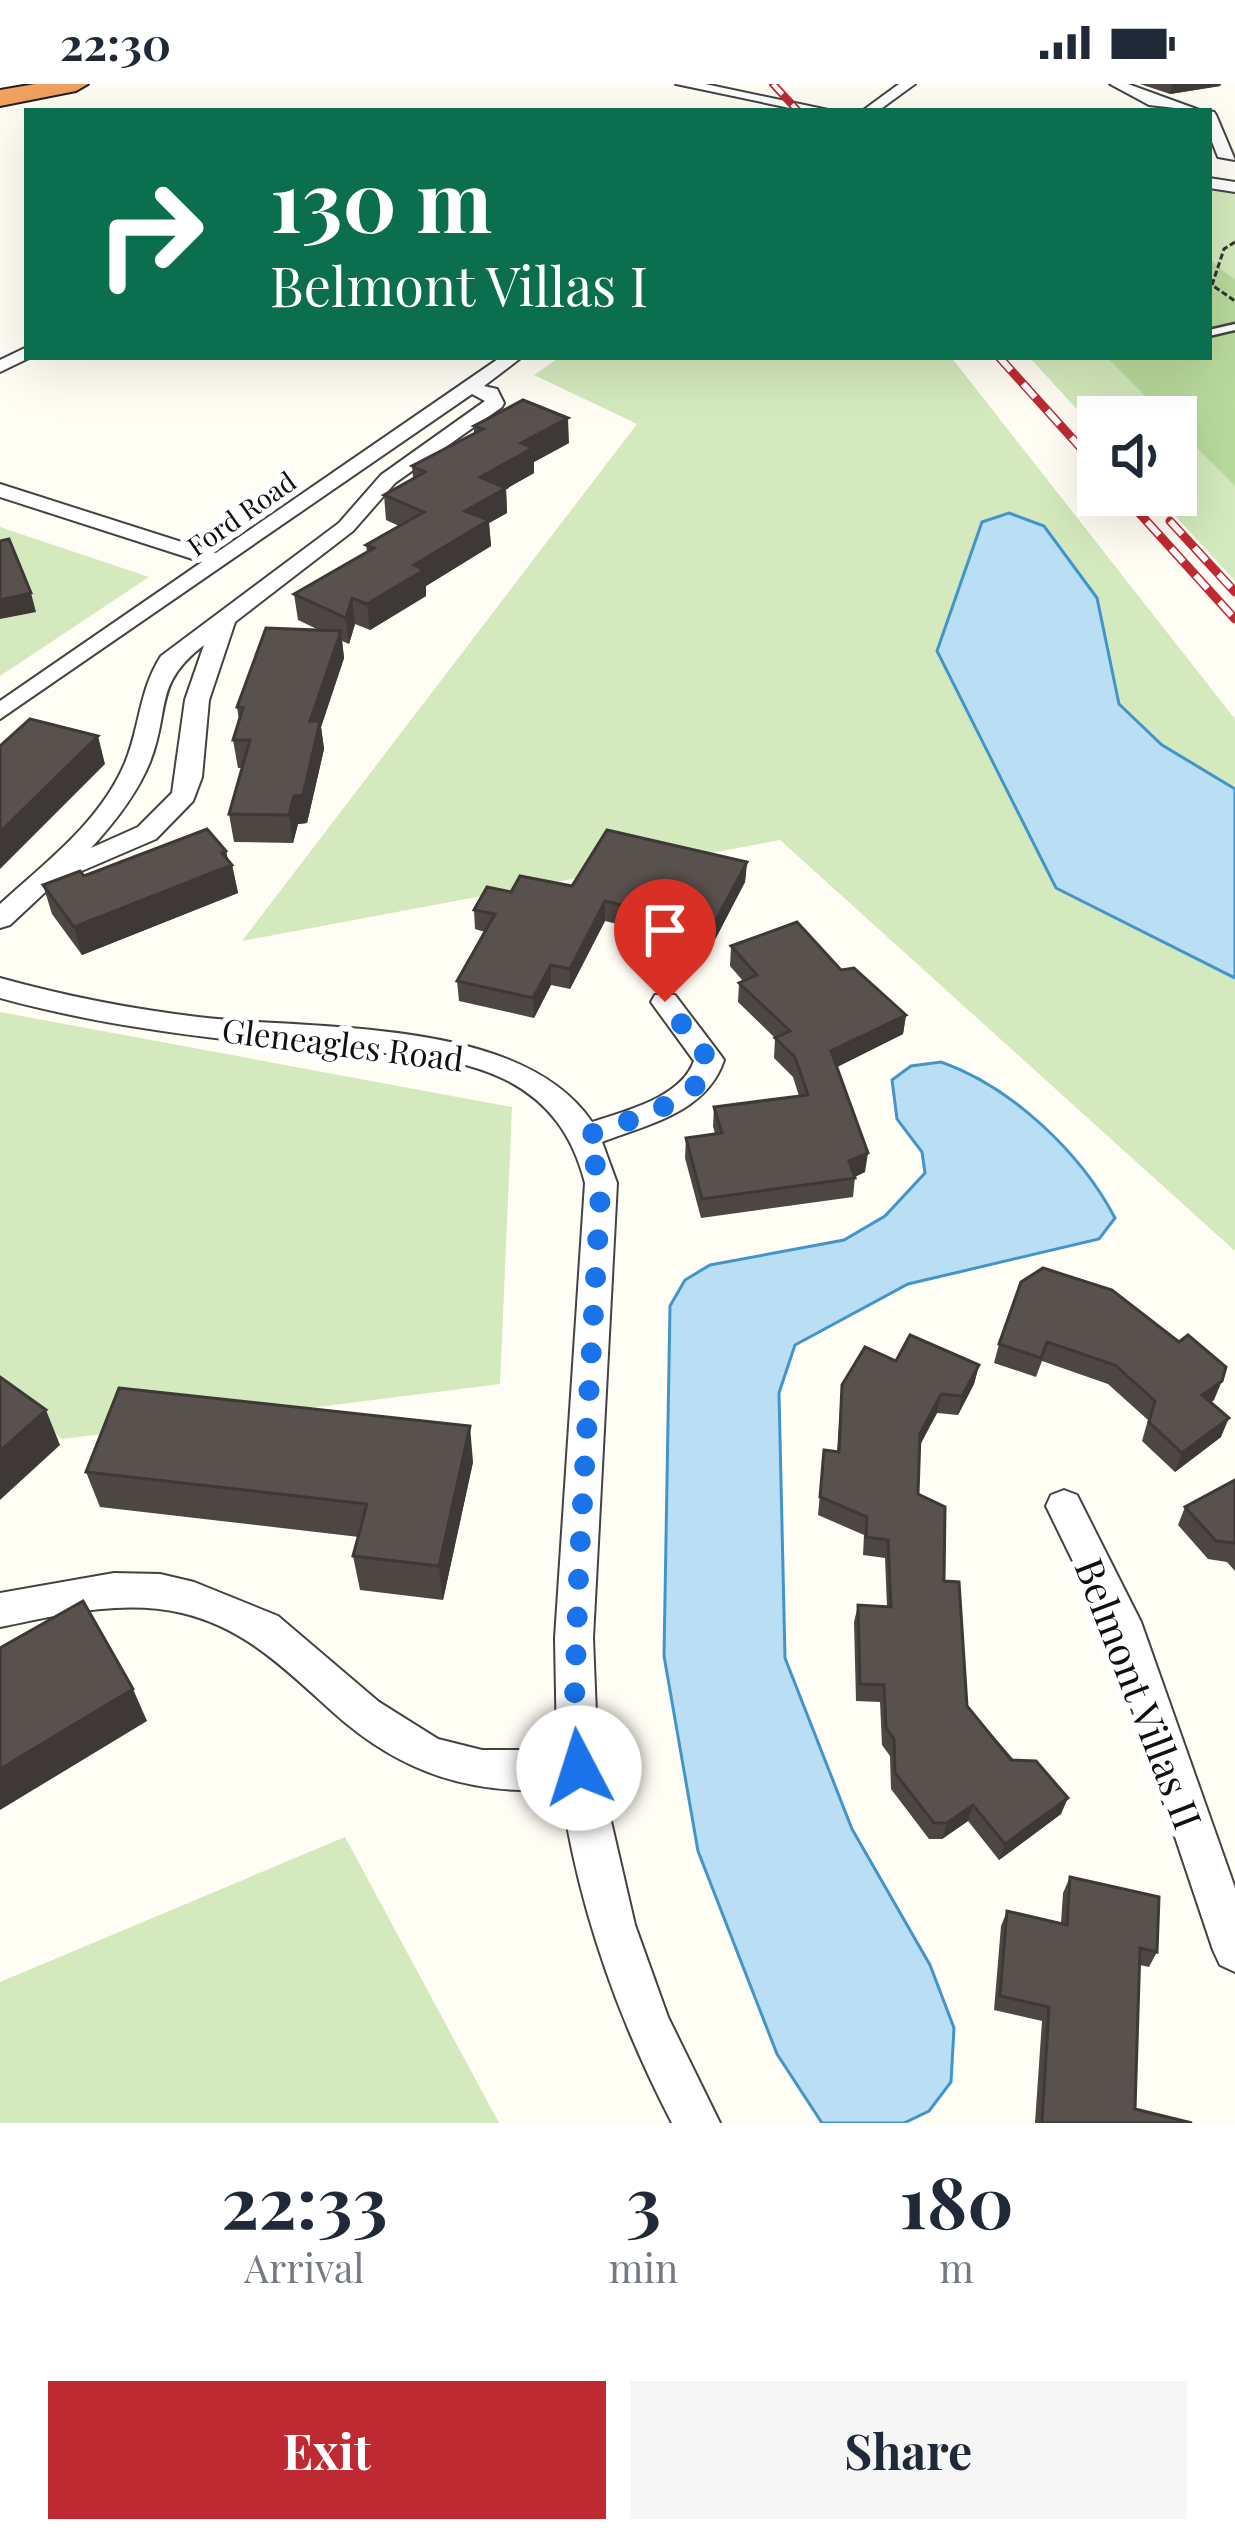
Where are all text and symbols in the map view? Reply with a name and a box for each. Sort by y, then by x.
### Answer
text: 22:30 [60,12,171,72]
text: 130 m [270,142,492,254]
icon: right [72,156,228,312]
text: Belmont Villas I [270,249,648,321]
map controls [1077,396,1197,516]
button: sound [1077,396,1197,516]
street label: Ford Road [180,462,303,564]
pin [614,879,716,1002]
icon: arrive [632,897,698,963]
street label: Gleneagles Road [220,1006,466,1080]
street label: Belmont Villas II [1064,1550,1216,1836]
position arrow [516,1705,642,1831]
text: 22:33 [221,2151,388,2247]
text: 3 [626,2151,661,2247]
text: 180 [899,2151,1014,2247]
text: Arrival [244,2241,364,2293]
text: min [609,2241,678,2293]
text: m [939,2241,974,2293]
button: Exit [48,2381,606,2519]
button: Share [630,2381,1187,2519]

